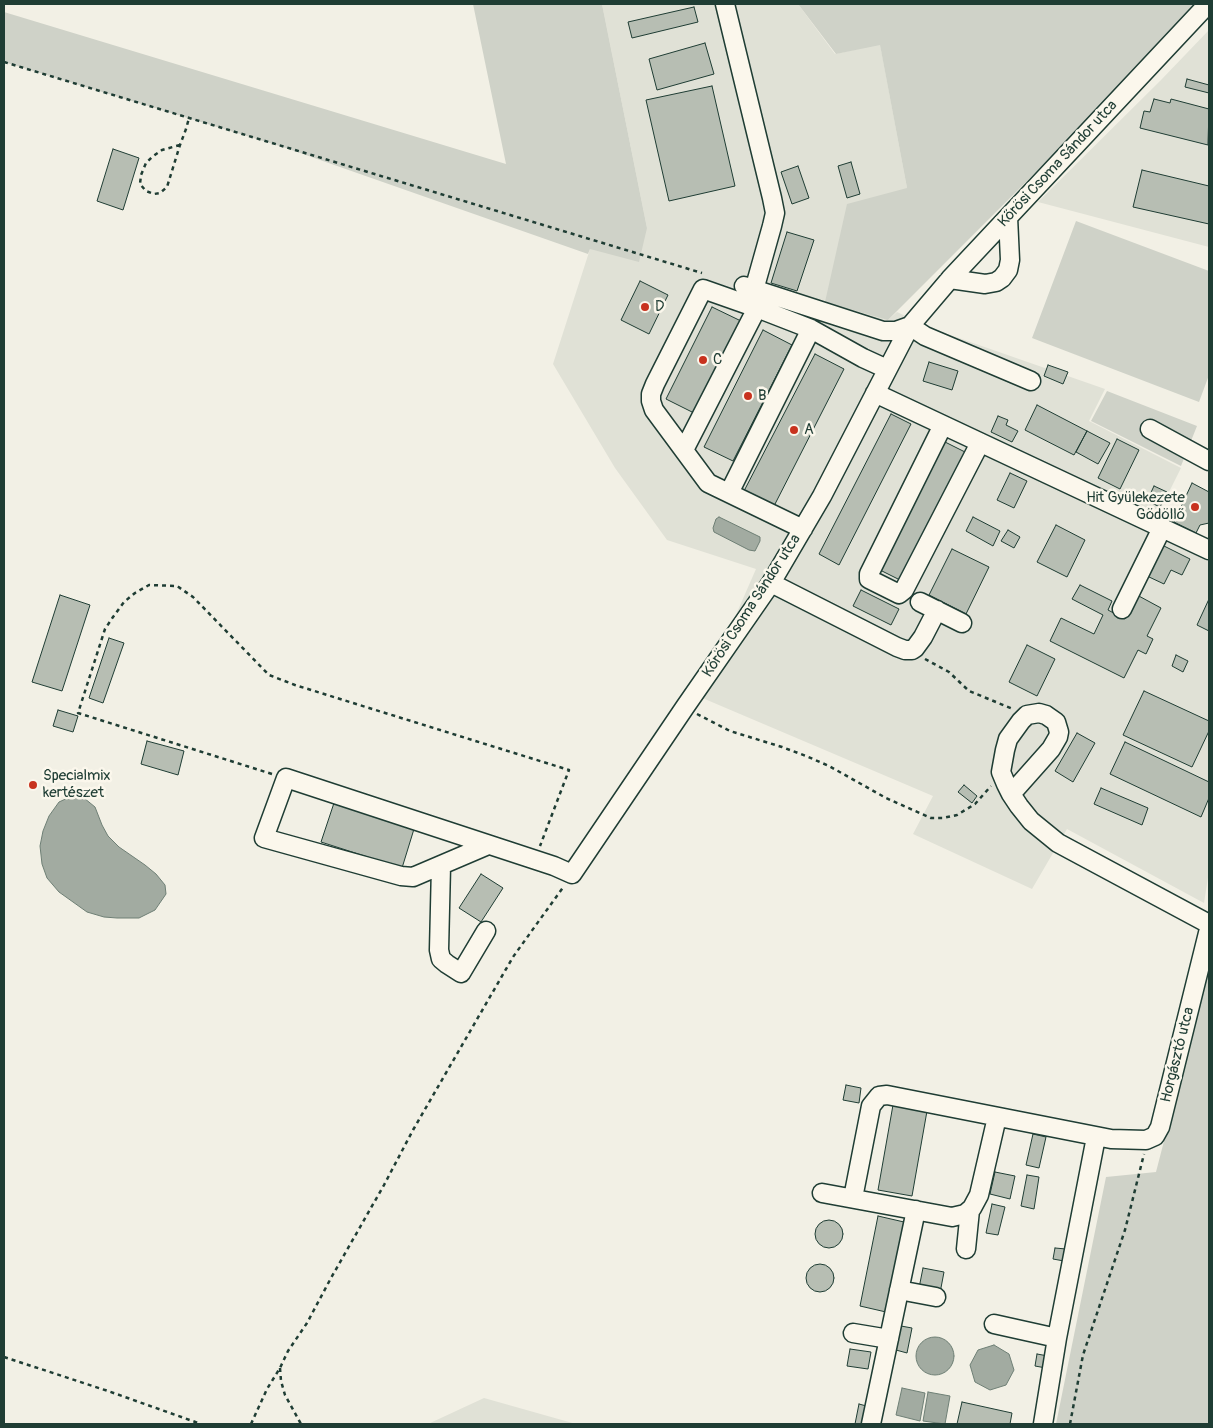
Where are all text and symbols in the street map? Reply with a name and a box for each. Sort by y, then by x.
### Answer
street label: Kőrösi Csoma Sándor utca [995,97,1121,231]
place label: D [655,298,664,316]
marker: D [639,301,651,313]
place label: C [713,351,722,369]
marker: C [697,354,709,366]
place label: B [758,387,766,405]
marker: B [742,390,754,402]
place label: A [804,421,814,439]
marker: A [788,424,800,436]
place label: Hit Gyülekezete Gödöllő [1086,489,1185,524]
marker: Hit Gyülekezete Gödöllő [1189,501,1201,513]
street label: Kőrösi Csoma Sándor utca [699,531,805,681]
place label: Specialmix kertészet [43,767,111,802]
marker: Specialmix kertészet [27,779,39,791]
street label: Horgásztó utca [1157,1005,1199,1105]

